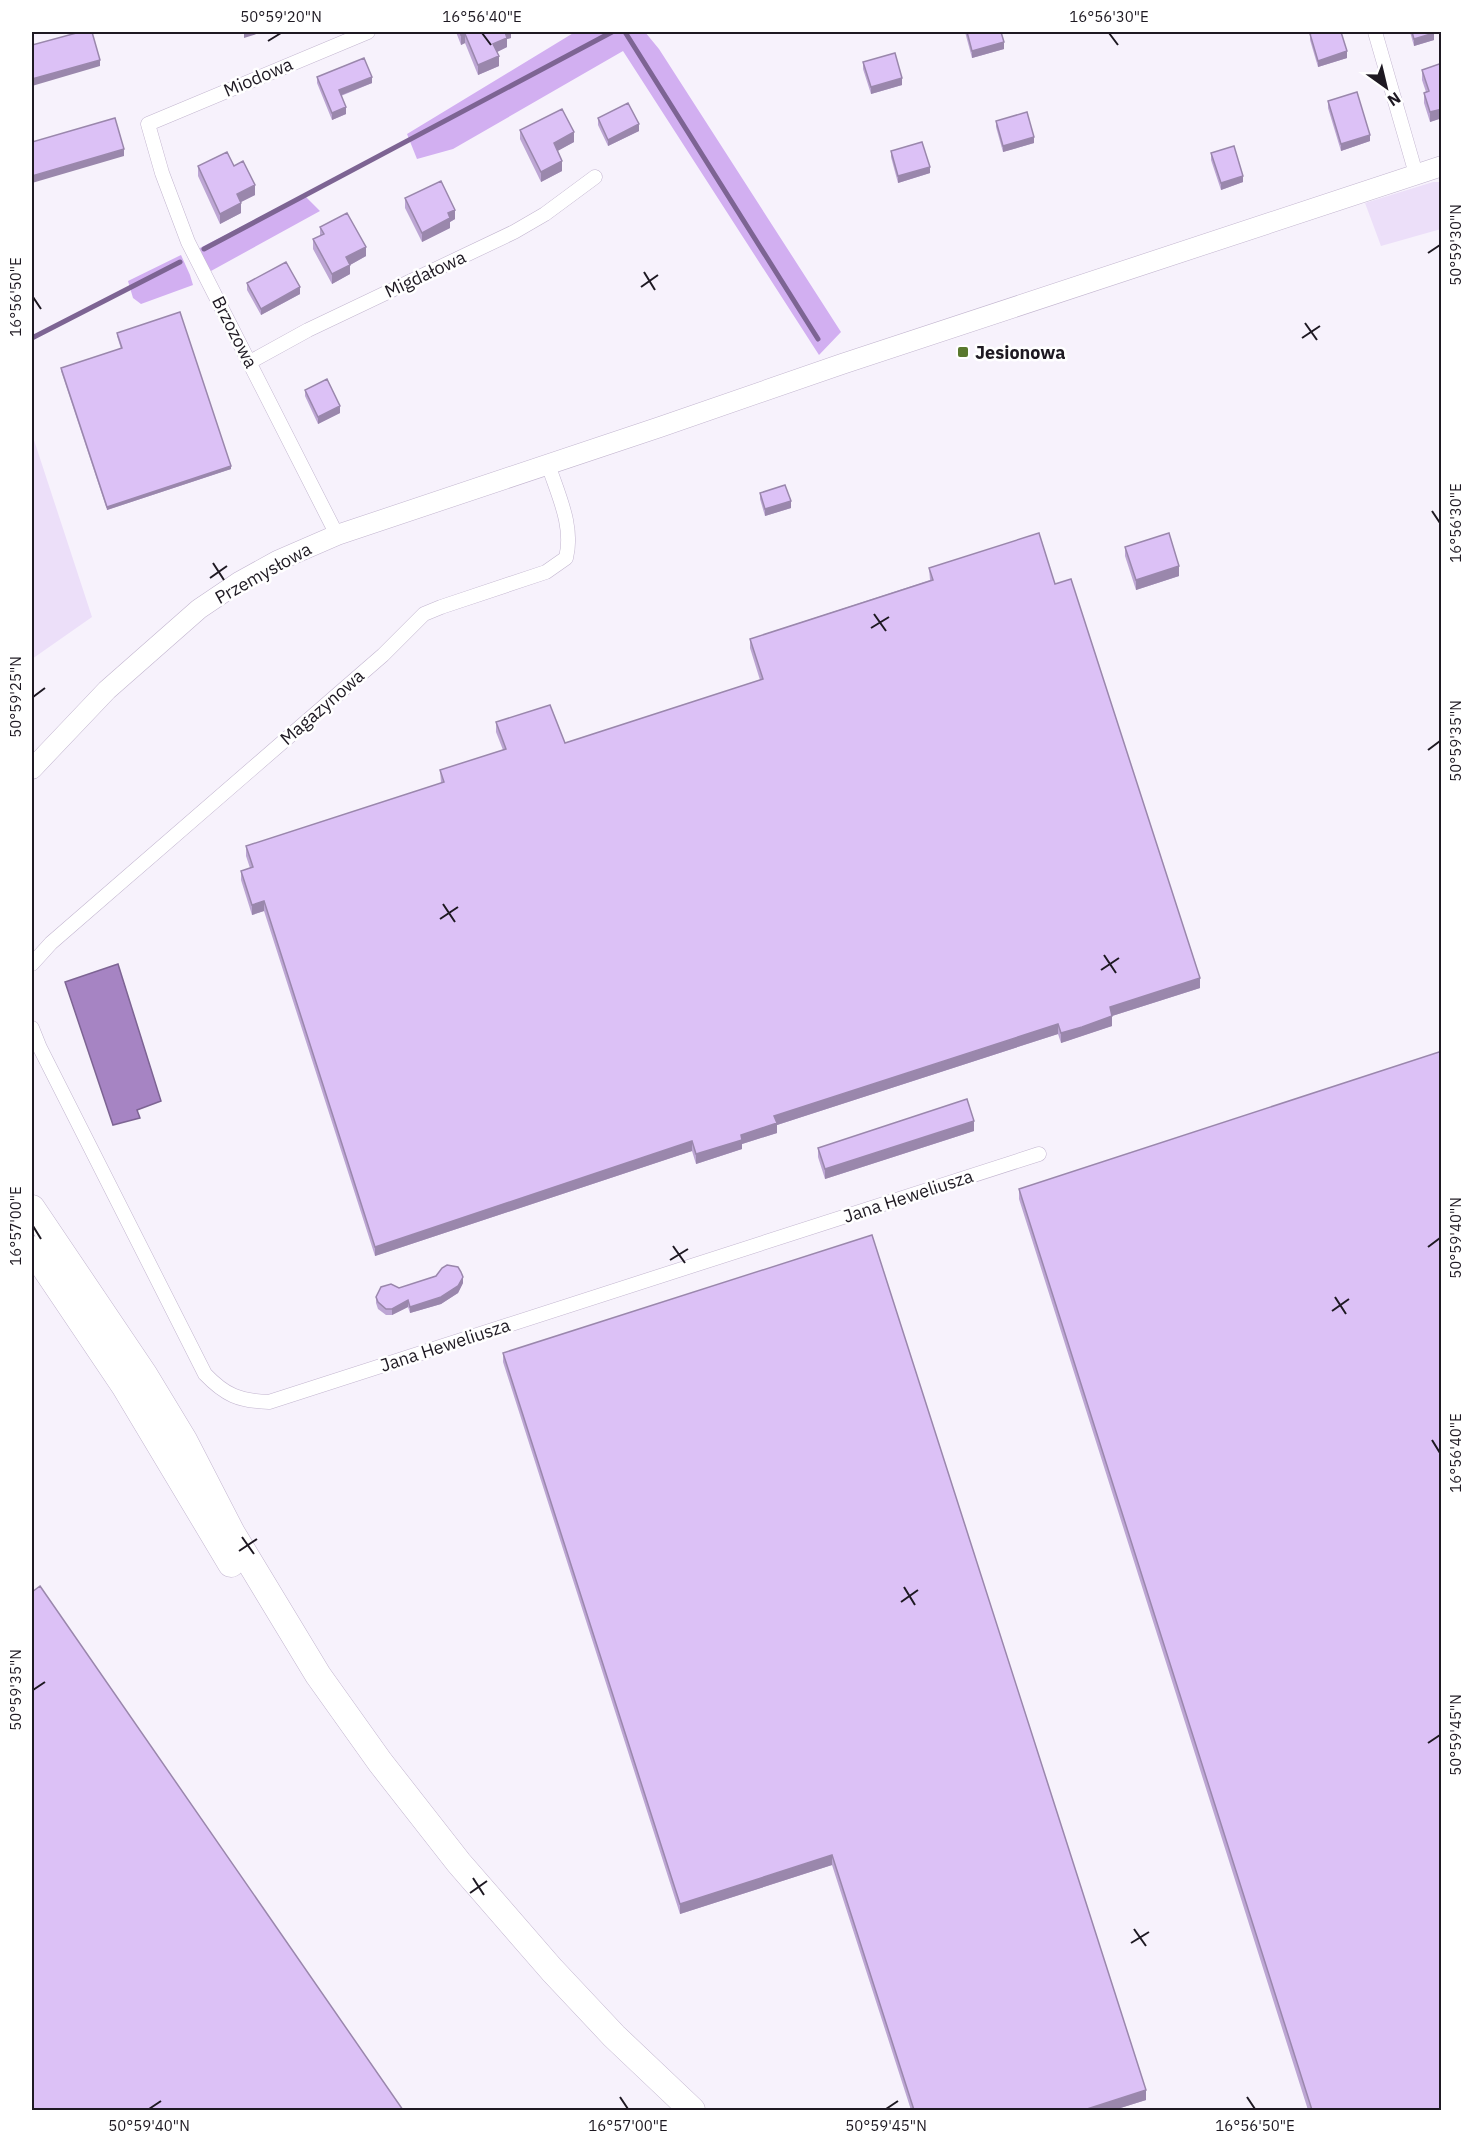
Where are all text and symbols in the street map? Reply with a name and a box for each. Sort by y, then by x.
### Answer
text: 50°59'20"N [240,7,322,26]
text: 16°56'40"E [442,7,522,26]
text: 16°56'30"E [1069,7,1149,26]
street label: Miodowa [220,52,296,102]
north arrow [1356,57,1416,117]
text: N [1384,88,1405,111]
text: 50°59'30"N [1446,204,1465,286]
street label: Migdałowa [381,245,470,303]
text: 16°56'50"E [6,257,25,337]
street label: Brzozowa [207,292,263,372]
place label: Jesionowa [975,341,1065,364]
marker: Jesionowa [956,345,970,359]
text: 16°56'30"E [1446,483,1465,563]
street label: Przemysłowa [211,537,316,609]
text: 50°59'25"N [6,656,25,738]
street label: Magazynowa [275,664,369,750]
text: 50°59'35"N [1446,700,1465,782]
street label: Jana Heweliusza [840,1164,976,1228]
text: 16°57'00"E [6,1186,25,1266]
text: 50°59'40"N [1446,1197,1465,1279]
street label: Jana Heweliusza [377,1313,513,1377]
text: 16°56'40"E [1446,1413,1465,1493]
text: 50°59'35"N [6,1649,25,1731]
text: 50°59'45"N [1446,1694,1465,1776]
text: 50°59'40"N [108,2116,190,2135]
text: 16°57'00"E [588,2116,668,2135]
text: 50°59'45"N [845,2116,927,2135]
text: 16°56'50"E [1215,2116,1295,2135]

